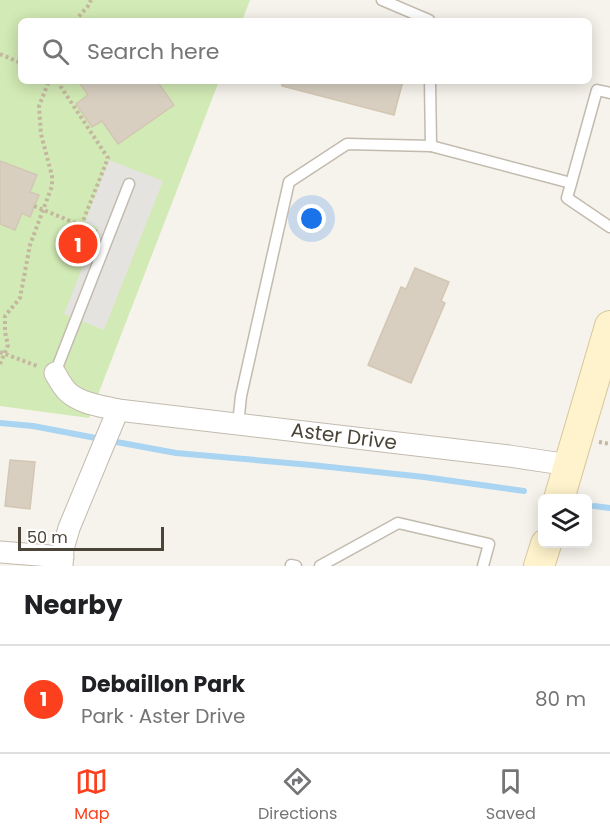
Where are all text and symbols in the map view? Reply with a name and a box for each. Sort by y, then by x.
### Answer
search box [18,18,592,84]
icon: search [39,35,72,68]
text: Search here [87,36,220,67]
your location [297,204,326,233]
pin: 1 [58,222,98,266]
street label: Aster Drive [289,416,399,456]
map controls [538,494,592,548]
button: layers [538,494,592,548]
scale bar [18,524,164,552]
text: 50 m [27,526,68,549]
text: Nearby [24,587,122,623]
text: Debaillon Park [81,669,245,700]
text: 1 [40,685,47,713]
text: 80 m [535,685,586,713]
text: Park · Aster Drive [81,702,245,730]
tab: Map [74,765,110,826]
tab: Directions [258,765,337,826]
tab: Saved [486,765,536,826]

